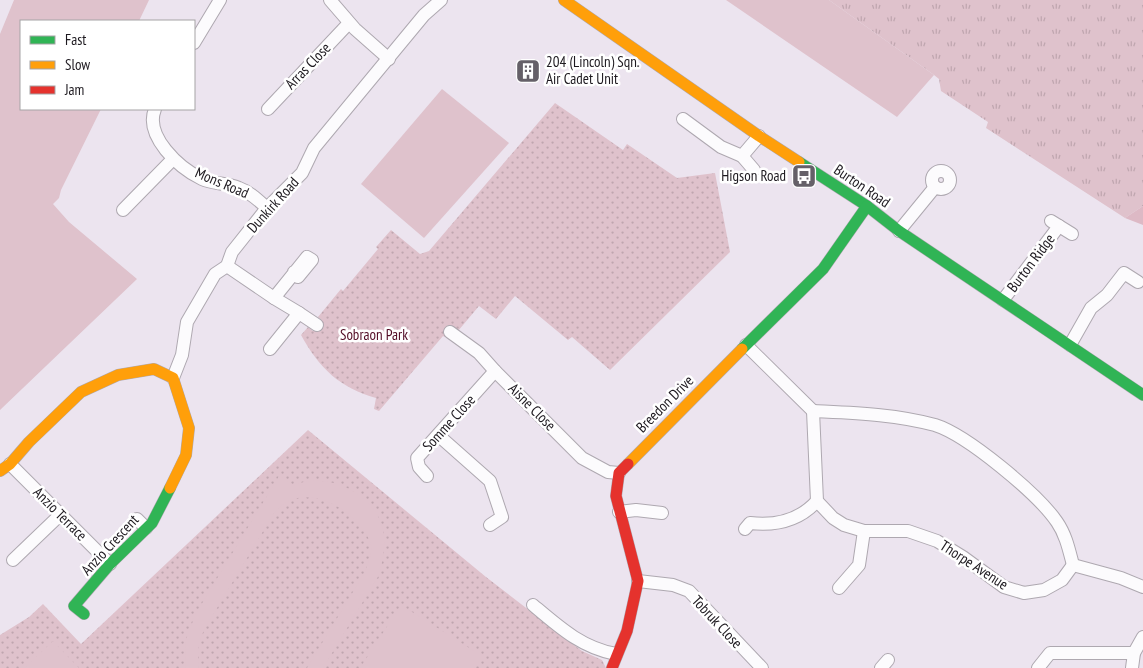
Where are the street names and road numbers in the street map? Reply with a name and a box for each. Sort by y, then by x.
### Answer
street label: Arras Close [281,38,335,93]
street label: Burton Road [830,160,894,211]
street label: Mons Road [192,163,252,202]
street label: Dunkirk Road [243,173,303,236]
street label: Burton Ridge [1003,230,1059,296]
street label: Breedon Drive [632,371,697,436]
street label: Aisne Close [505,379,560,434]
street label: Somme Close [418,390,479,455]
street label: Anzio Terrace [29,483,91,545]
street label: Anzio Crescent [77,510,143,579]
street label: Thorpe Avenue [937,536,1012,594]
street label: Tobruk Close [688,591,747,652]

